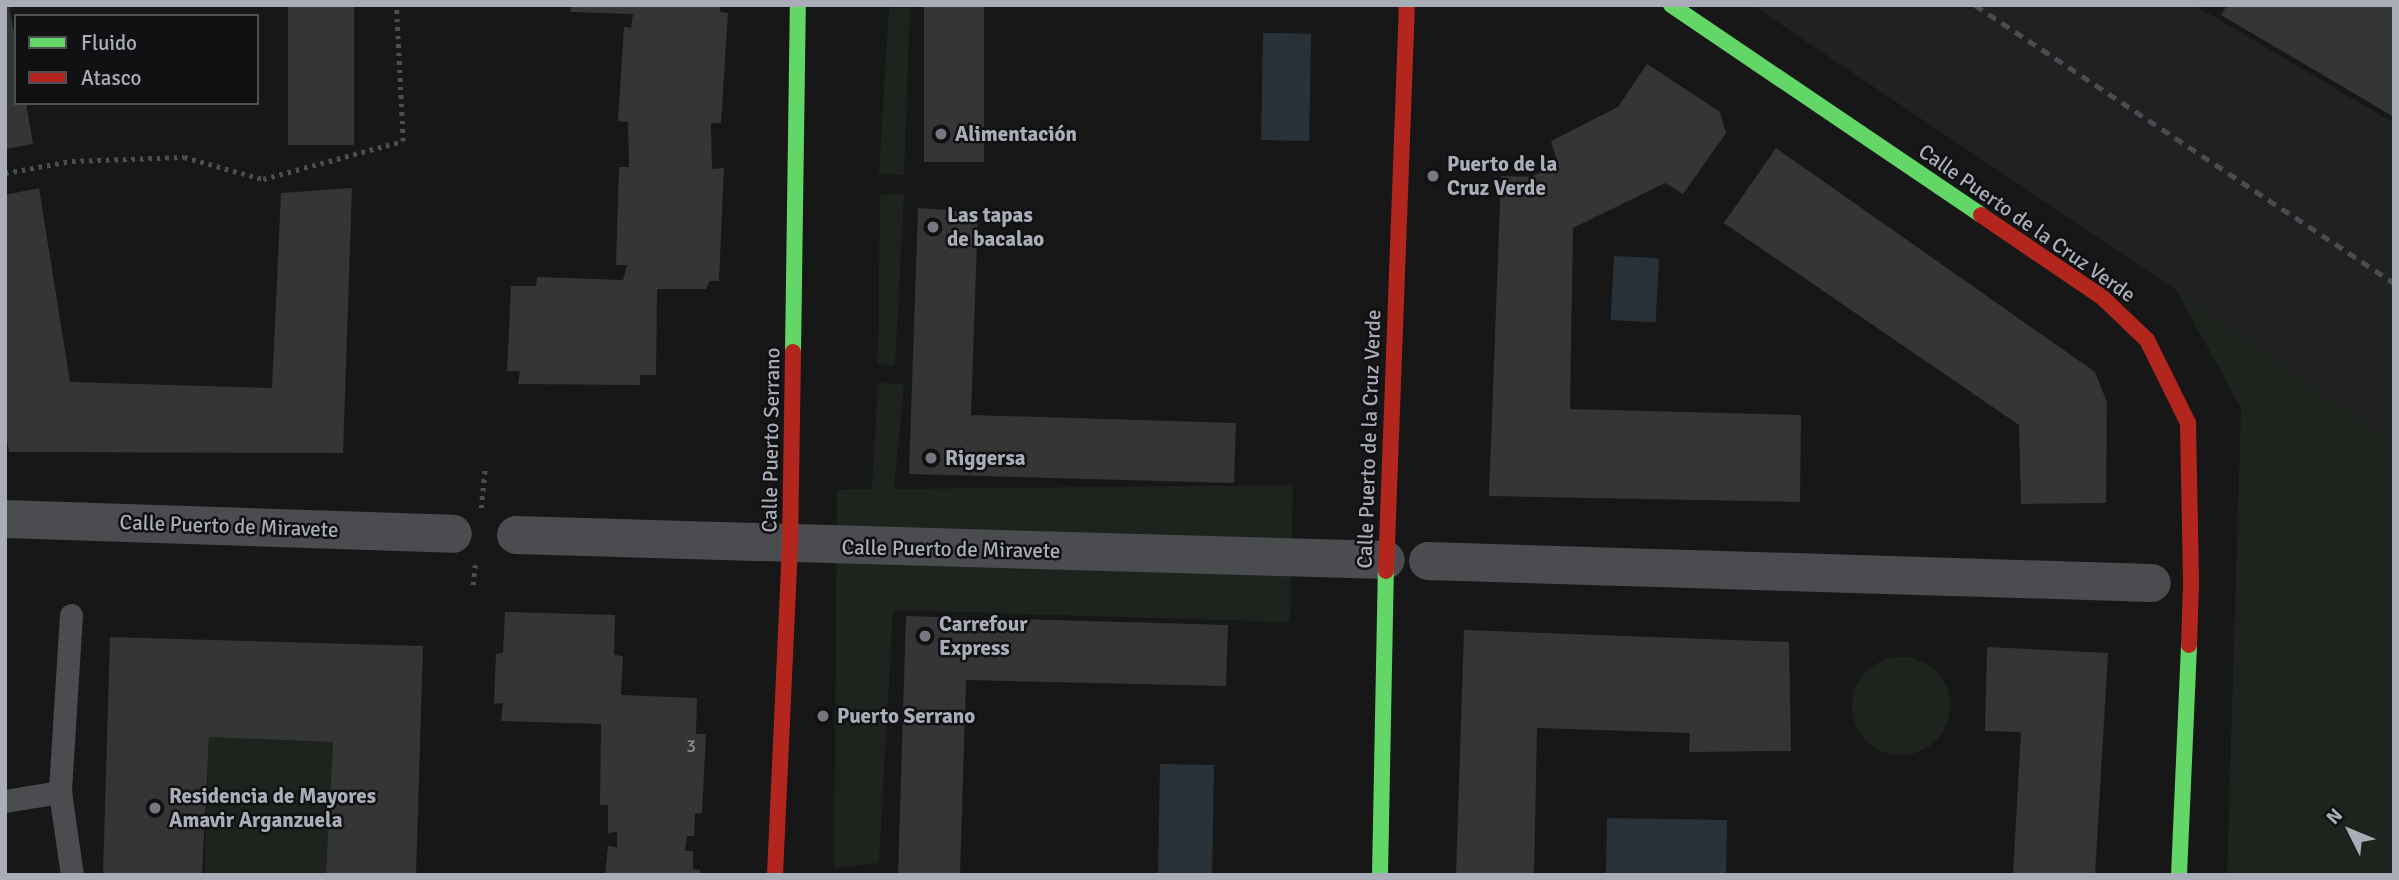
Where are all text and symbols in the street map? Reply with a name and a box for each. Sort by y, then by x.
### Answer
legend [14,14,259,105]
text: Fluido [81,30,137,56]
text: Atasco [81,65,141,91]
place label: Alimentación [955,121,1077,147]
marker: Alimentación [933,126,949,142]
street label: Calle Puerto de la Cruz Verde [1914,138,2140,308]
place label: Puerto de la Cruz Verde [1447,151,1557,201]
marker: Puerto de la Cruz Verde [1425,168,1441,184]
place label: Las tapas de bacalao [947,202,1044,252]
marker: Las tapas de bacalao [925,219,941,235]
street label: Calle Puerto de la Cruz Verde [1352,309,1386,569]
street label: Calle Puerto Serrano [757,347,785,533]
place label: Riggersa [945,445,1026,471]
marker: Riggersa [923,450,939,466]
street label: Calle Puerto de Miravete [119,510,339,542]
street label: Calle Puerto de Miravete [841,534,1061,564]
place label: Carrefour Express [939,611,1028,661]
marker: Carrefour Express [917,628,933,644]
place label: Puerto Serrano [837,703,975,729]
marker: Puerto Serrano [815,708,831,724]
house number: 3 [686,735,696,757]
place label: Residencia de Mayores Amavir Arganzuela [169,783,376,833]
north arrow [2315,796,2385,866]
marker: Residencia de Mayores Amavir Arganzuela [147,800,163,816]
text: N [2321,804,2348,830]

